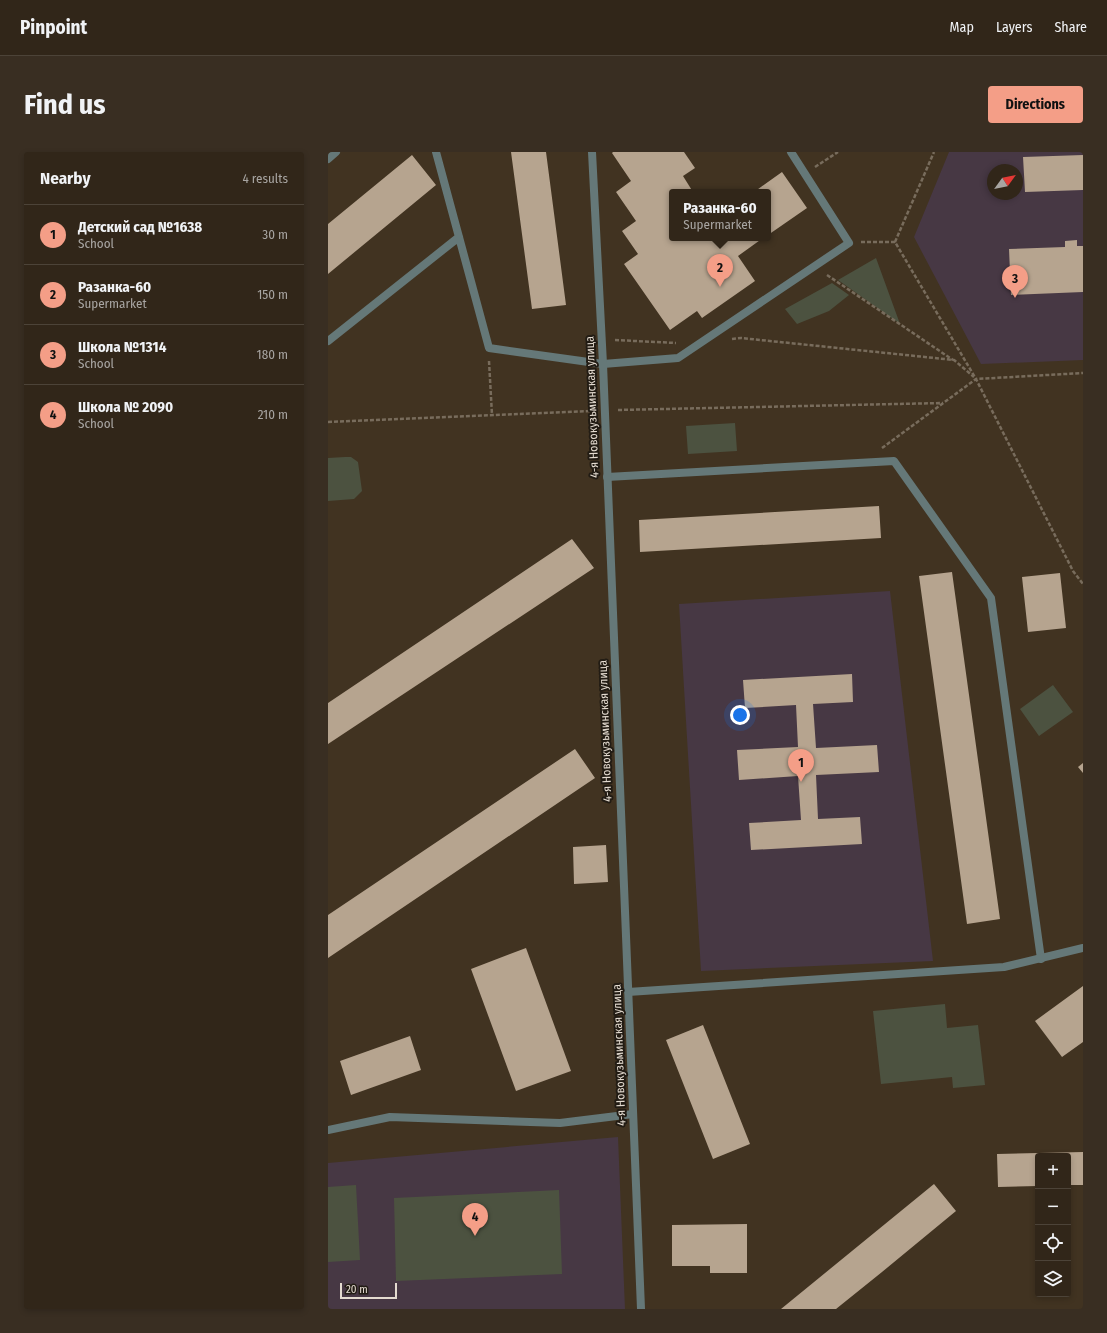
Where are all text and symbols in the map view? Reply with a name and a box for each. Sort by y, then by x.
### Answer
text: Pinpoint [20,16,87,39]
text: Map [950,19,974,36]
text: Layers [996,19,1032,36]
text: Share [1054,19,1087,36]
button: Directions [988,86,1083,123]
text: Find us [24,88,106,121]
north arrow [987,164,1023,200]
text: Nearby [40,168,91,189]
text: 4 results [242,171,288,186]
popup [669,189,771,241]
text: Разанка-60 [683,199,757,217]
text: Supermarket [683,217,752,232]
text: Детский сад №1638 [78,218,202,236]
text: 1 [50,227,56,242]
text: 30 m [262,227,288,242]
text: School [78,236,114,251]
pin: 2 [707,254,733,287]
pin: 3 [1002,265,1028,298]
text: Разанка-60 [78,278,151,296]
text: 2 [50,287,56,302]
text: 150 m [257,287,288,302]
text: Supermarket [78,296,147,311]
street label: 4-я Новокузьминская улица [583,336,601,478]
text: Школа №1314 [78,338,166,356]
text: 3 [50,347,56,362]
text: 180 m [257,347,288,362]
text: School [78,356,114,371]
text: Школа № 2090 [78,398,173,416]
text: 4 [50,407,56,422]
text: 210 m [258,407,288,422]
text: School [78,416,114,431]
street label: 4-я Новокузьминская улица [596,660,614,802]
your location [730,705,750,725]
pin: 1 [788,749,814,782]
street label: 4-я Новокузьминская улица [610,984,628,1126]
map controls [1035,1153,1071,1297]
button: + [1035,1153,1071,1189]
button: − [1035,1189,1071,1225]
pin: 4 [462,1203,488,1236]
button: locate [1035,1225,1071,1261]
button: layers [1035,1261,1071,1297]
scale bar [340,1281,397,1300]
text: 20 m [346,1283,368,1296]

